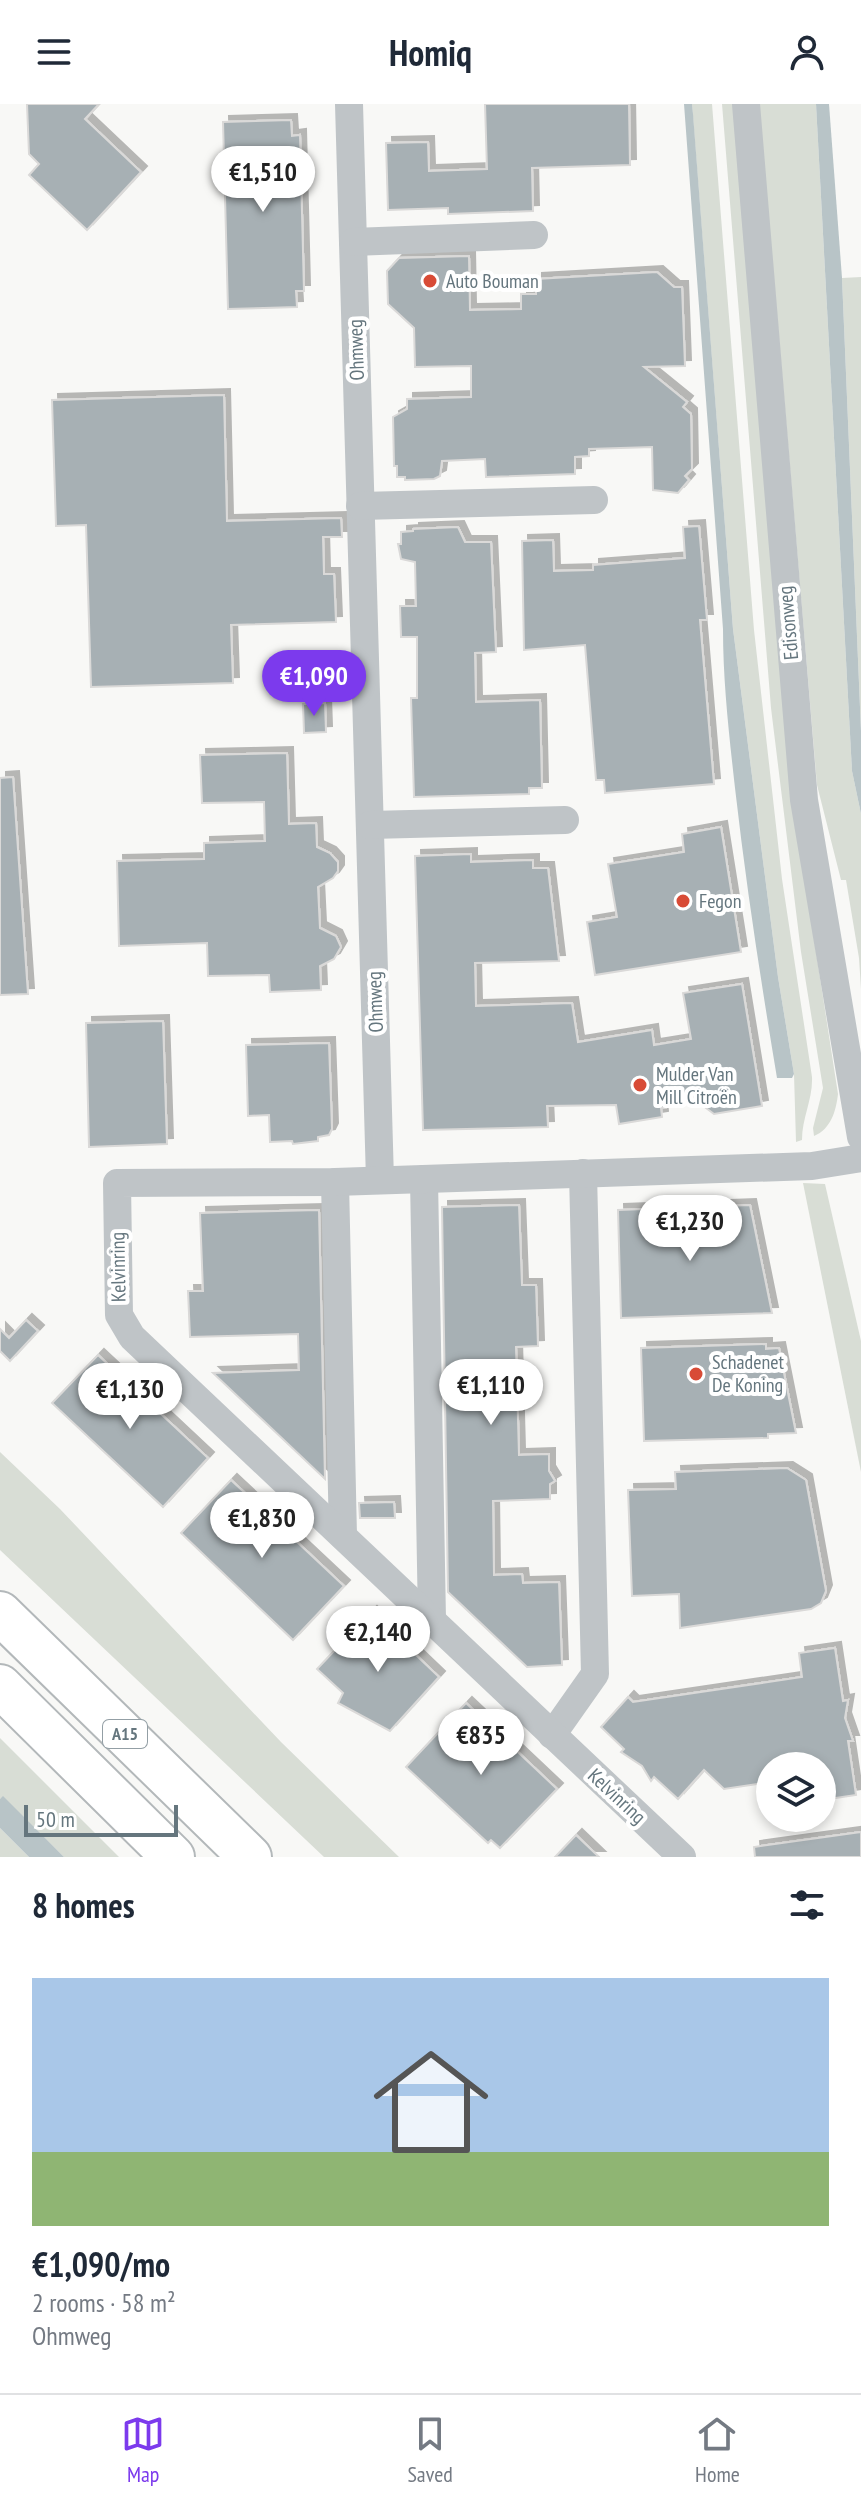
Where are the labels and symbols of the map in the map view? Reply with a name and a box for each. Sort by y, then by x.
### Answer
pin: €1,510 [198,146,328,214]
place label: Auto Bouman [446,268,539,294]
marker: Auto Bouman [421,272,439,290]
street label: Ohmweg [342,319,370,381]
street label: Edisonweg [772,585,804,661]
pin: €1,090 [249,650,379,718]
place label: Fegon [699,888,741,914]
marker: Fegon [674,892,692,910]
street label: Ohmweg [361,971,389,1033]
place label: Mulder Van Mill Citroën [656,1061,737,1110]
marker: Mulder Van Mill Citroën [631,1076,649,1094]
pin: €1,230 [625,1195,755,1263]
street label: Kelvinring [104,1232,132,1302]
place label: Schadenet De Koning [712,1349,784,1398]
pin: €1,110 [426,1359,556,1427]
pin: €1,130 [65,1363,195,1431]
marker: Schadenet De Koning [687,1365,705,1383]
pin: €1,830 [197,1492,327,1560]
pin: €2,140 [313,1606,443,1674]
pin: €835 [434,1709,528,1777]
road number: A15 [103,1720,147,1748]
street label: Kelvinring [582,1763,652,1829]
scale bar [24,1801,178,1837]

